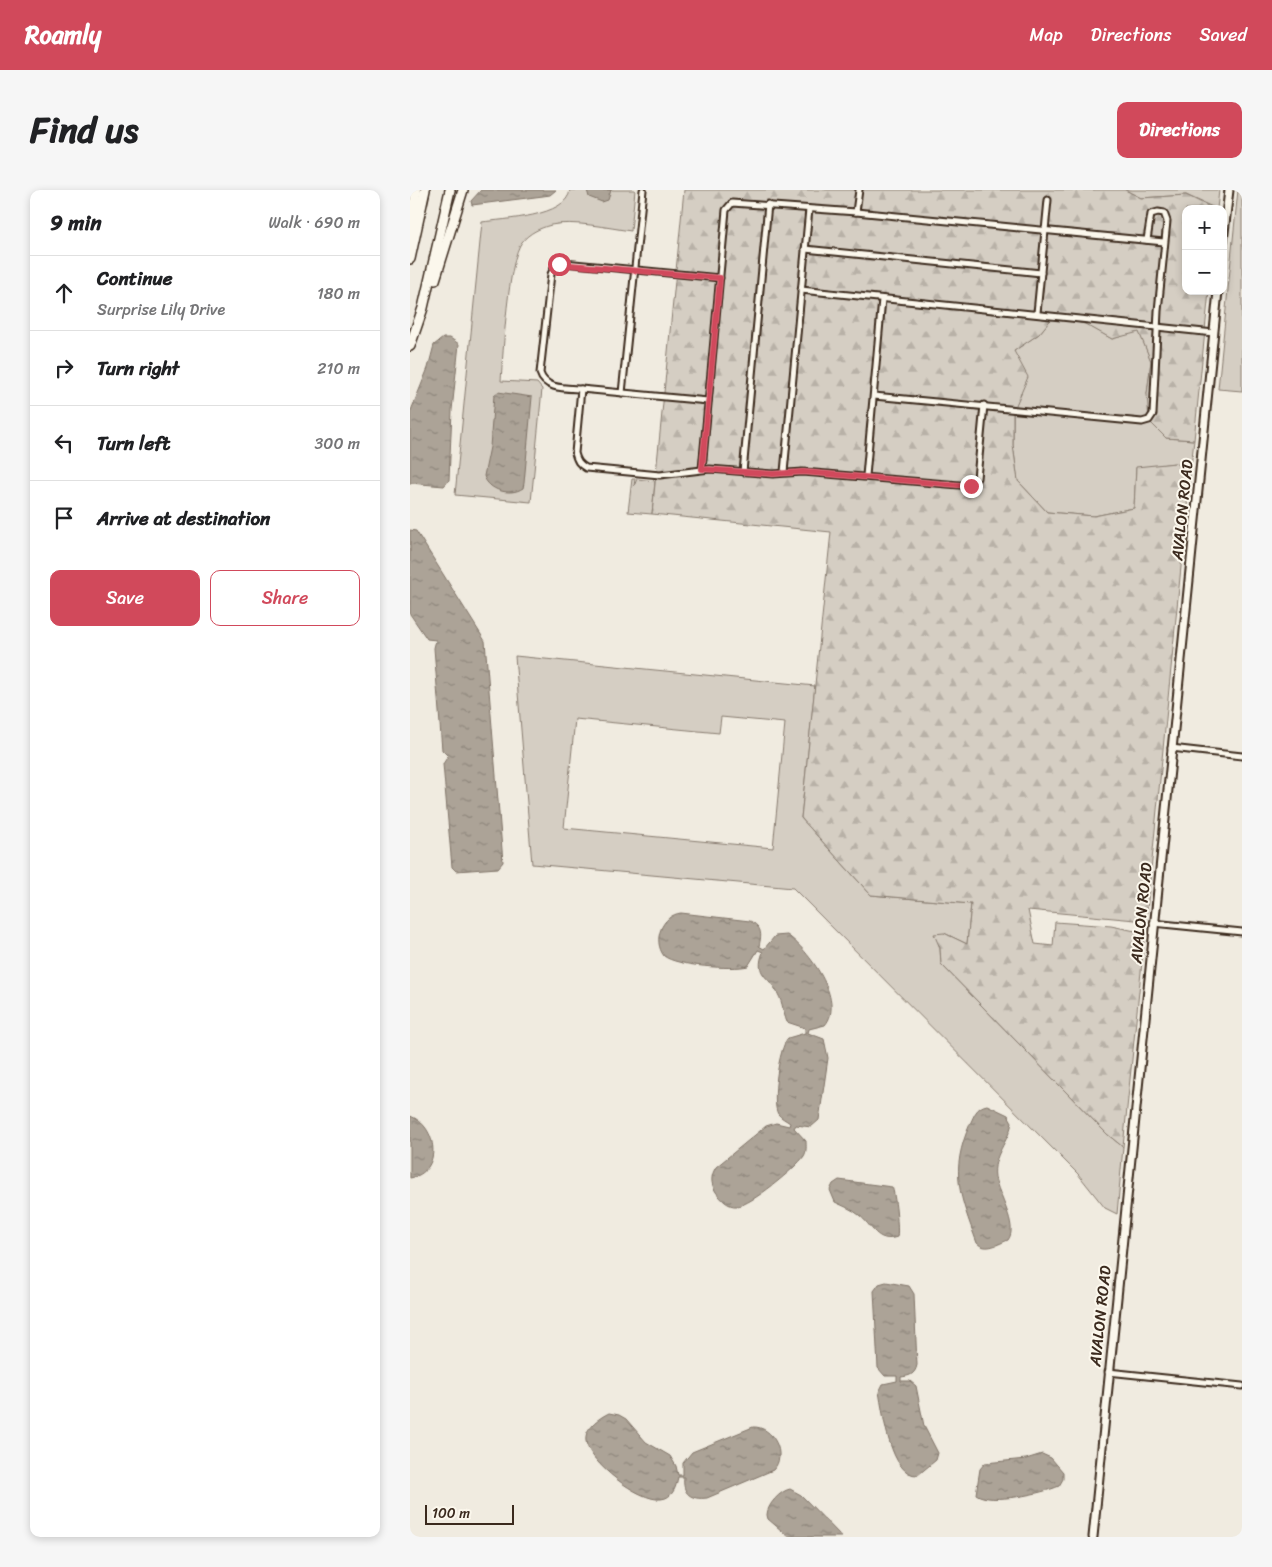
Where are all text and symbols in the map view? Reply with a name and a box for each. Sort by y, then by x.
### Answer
text: Roamly [25,14,101,56]
text: Map [1030,19,1063,51]
text: Directions [1091,19,1172,51]
text: Saved [1200,19,1247,51]
text: Find us [30,99,138,161]
button: Directions [1117,102,1242,158]
text: 9 min [50,204,102,242]
map controls [1182,205,1227,295]
button: + [1182,205,1227,250]
text: Walk · 690 m [268,208,360,237]
button: − [1182,250,1227,295]
route start [548,253,571,276]
text: Continue [97,262,173,295]
icon: ahead [50,279,78,307]
text: 180 m [317,279,360,308]
text: Surprise Lily Drive [97,295,225,324]
text: Turn right [97,352,179,385]
icon: right [50,354,78,382]
text: 210 m [317,354,360,383]
text: Turn left [97,427,170,460]
icon: left [50,429,78,457]
text: 300 m [315,429,360,458]
street label: AVALON ROAD [1162,458,1202,563]
route end [960,475,983,498]
text: Arrive at destination [97,502,270,535]
icon: arrive [50,504,78,532]
button: Save [50,570,200,626]
button: Share [210,570,360,626]
street label: AVALON ROAD [1121,861,1161,966]
street label: AVALON ROAD [1080,1264,1120,1369]
text: 100 m [432,1501,470,1526]
scale bar [425,1502,514,1525]

